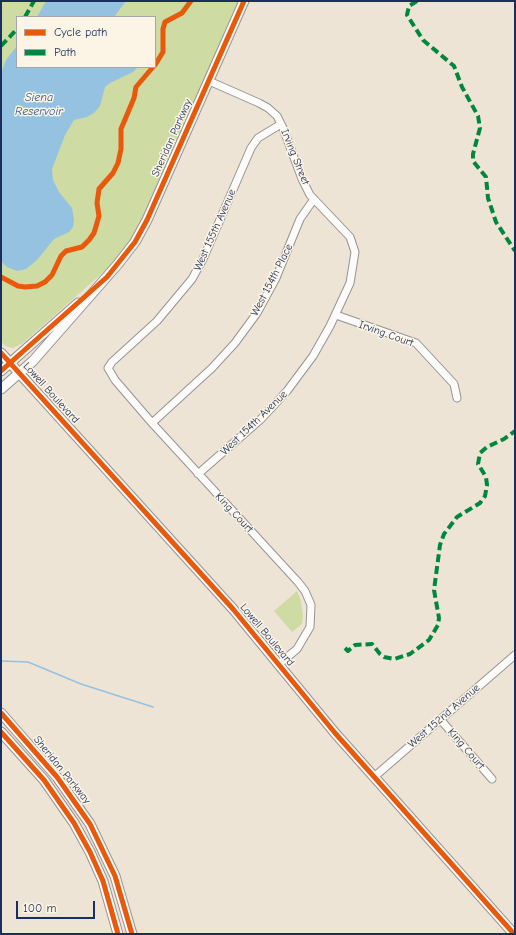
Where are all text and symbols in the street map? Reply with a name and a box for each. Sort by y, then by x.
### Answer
legend [16,16,156,68]
text: Cycle path [54,25,107,39]
text: Path [54,45,76,59]
water label: Siena Reservoir [15,91,63,119]
street label: Sheridan Parkway [149,97,195,179]
street label: Irving Street [278,127,312,187]
street label: West 155th Avenue [191,187,239,273]
street label: West 154th Place [248,242,296,318]
street label: Irving Court [357,318,415,350]
street label: Lowell Boulevard [20,360,82,426]
street label: West 154th Avenue [218,388,290,458]
street label: King Court [212,490,256,536]
street label: Lowell Boulevard [237,601,297,669]
street label: West 152nd Avenue [405,681,483,751]
street label: King Court [445,726,487,772]
street label: Sheridan Parkway [31,733,93,807]
scale bar [18,893,97,919]
text: 100 m [23,901,56,915]

